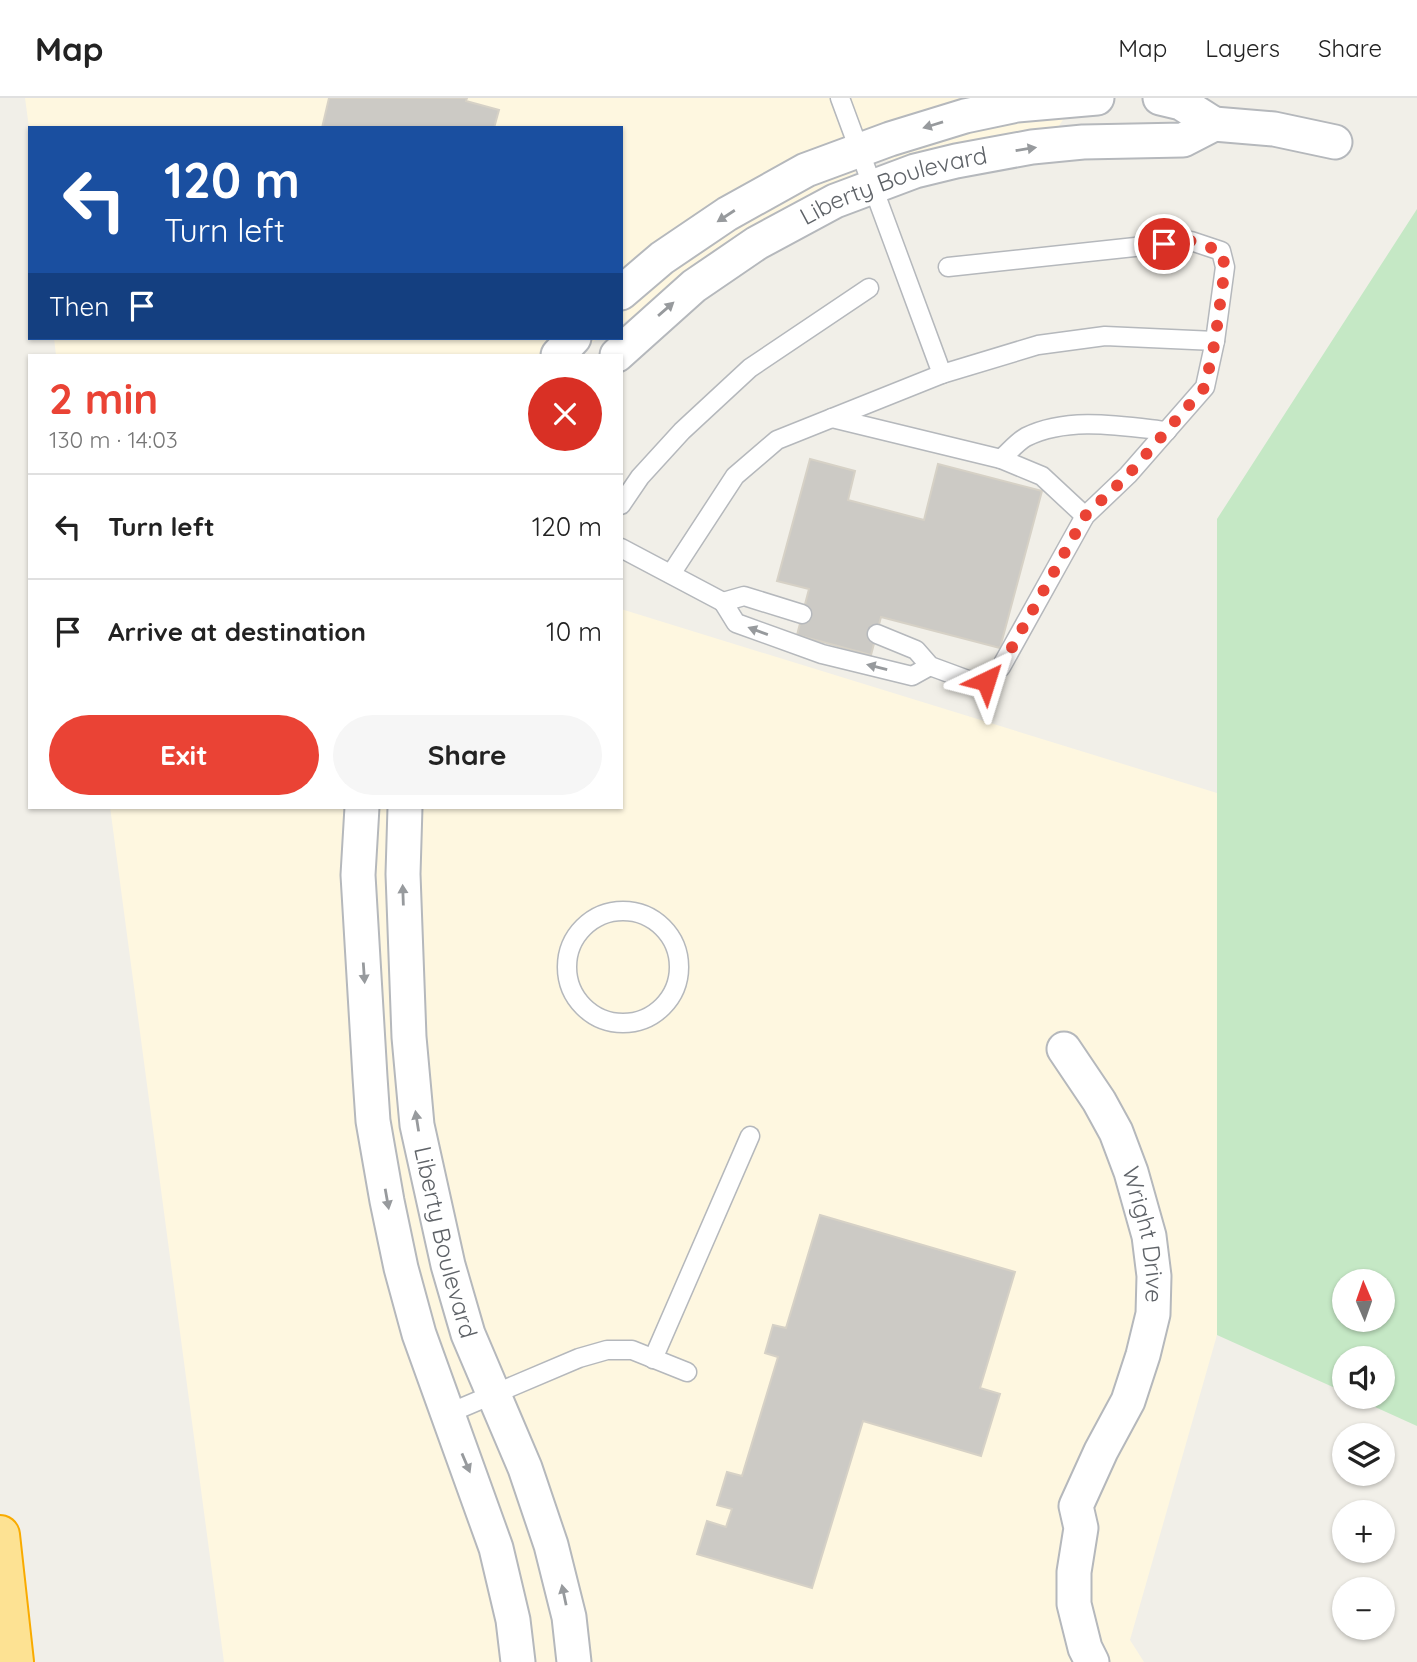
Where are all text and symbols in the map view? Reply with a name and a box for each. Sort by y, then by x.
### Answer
text: Map [35,28,103,69]
text: Map [1118,33,1167,63]
text: Layers [1205,33,1280,63]
text: Share [1318,33,1382,63]
one-way arrow [923,121,944,131]
street label: Liberty Boulevard [794,140,989,231]
one-way arrow [1015,143,1037,154]
text: 120 m [164,149,300,210]
icon: left [49,154,140,245]
one-way arrow [716,209,736,222]
text: Turn left [164,210,285,250]
pin [1134,214,1194,274]
icon: arrive [1145,225,1183,263]
icon: arrive [123,287,161,325]
text: Then [49,290,109,323]
one-way arrow [658,302,675,317]
text: 2 min [49,372,158,425]
button: close [528,377,602,451]
text: 130 m · 14:03 [49,425,178,454]
icon: left [49,508,87,546]
text: Turn left [108,510,215,543]
text: 120 m [532,510,602,543]
icon: arrive [49,613,87,651]
text: Arrive at destination [108,615,366,648]
text: 10 m [546,615,602,648]
one-way arrow [747,625,768,636]
position arrow [949,644,1023,718]
one-way arrow [866,661,888,672]
button: Exit [49,715,319,795]
button: Share [333,715,602,795]
one-way arrow [398,883,409,905]
one-way arrow [359,962,370,984]
one-way arrow [411,1110,422,1132]
street label: Liberty Boulevard [408,1143,484,1341]
street label: Wright Drive [1116,1163,1170,1303]
one-way arrow [382,1188,393,1210]
north arrow [1332,1269,1395,1332]
map controls [1332,1269,1395,1640]
button: sound [1332,1346,1395,1409]
button: layers [1332,1423,1395,1486]
one-way arrow [460,1453,472,1473]
button: + [1332,1500,1395,1563]
button: − [1332,1577,1395,1640]
one-way arrow [558,1584,569,1606]

